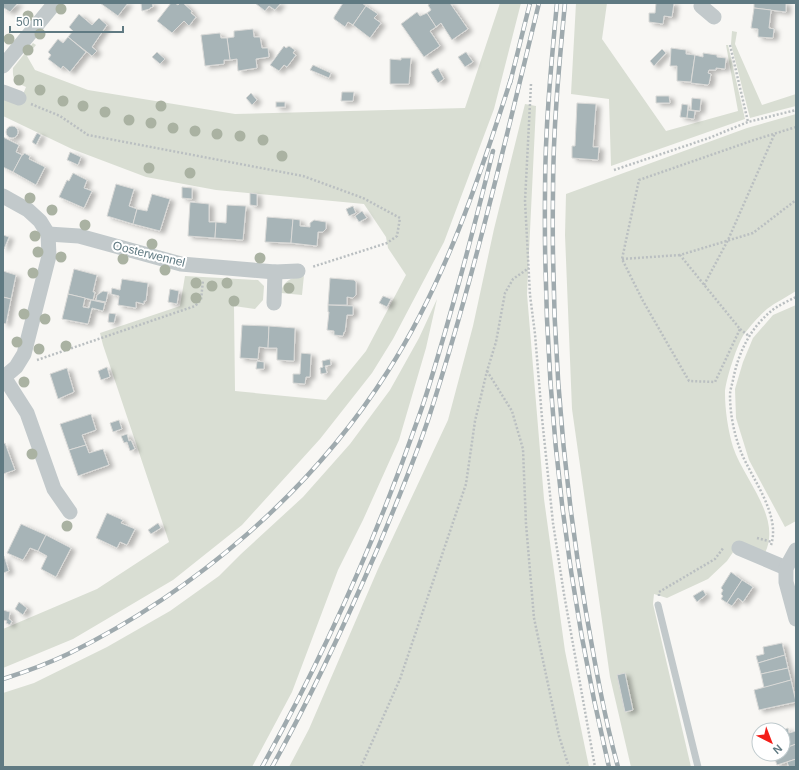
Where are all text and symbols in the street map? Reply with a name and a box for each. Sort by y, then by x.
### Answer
scale bar [10,8,123,34]
text: 50 m [16,15,43,29]
street label: Oosterwennel [111,238,187,270]
north arrow [751,722,791,762]
text: N [771,742,785,757]

